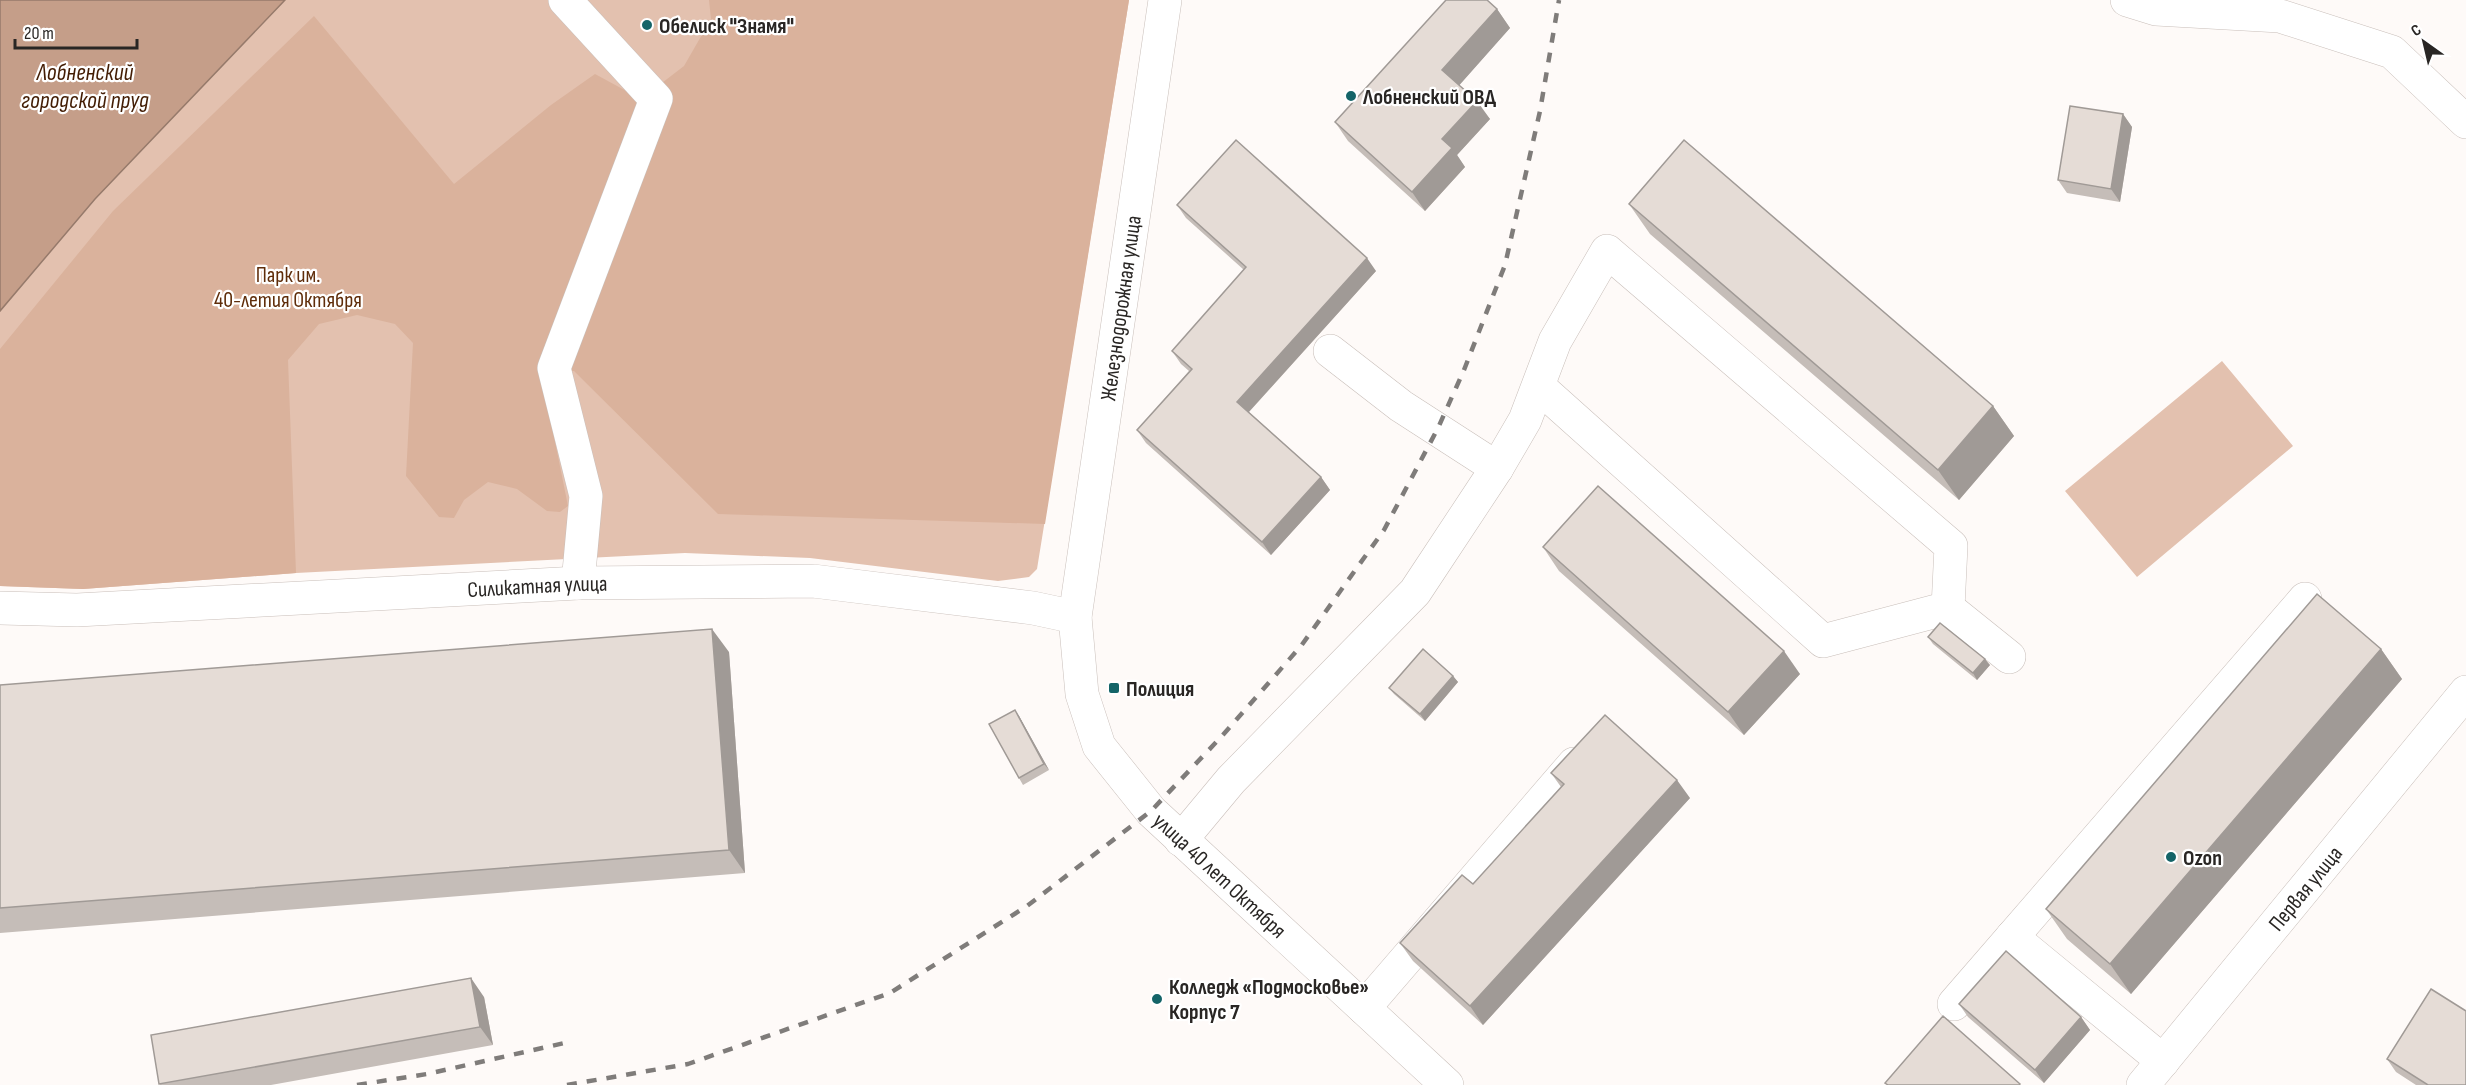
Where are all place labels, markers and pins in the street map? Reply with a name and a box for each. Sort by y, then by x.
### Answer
place label: Обелиск "Знамя" [659,13,794,40]
marker: Обелиск "Знамя" [640,18,654,32]
place label: Лобненский ОВД [1362,84,1496,111]
marker: Лобненский ОВД [1344,89,1358,103]
place label: Полиция [1126,676,1194,703]
marker: Полиция [1107,681,1121,695]
place label: Ozon [2183,845,2222,872]
marker: Ozon [2164,850,2178,864]
place label: Колледж «Подмосковье» Корпус 7 [1169,974,1369,1026]
marker: Колледж «Подмосковье» Корпус 7 [1150,992,1164,1006]

